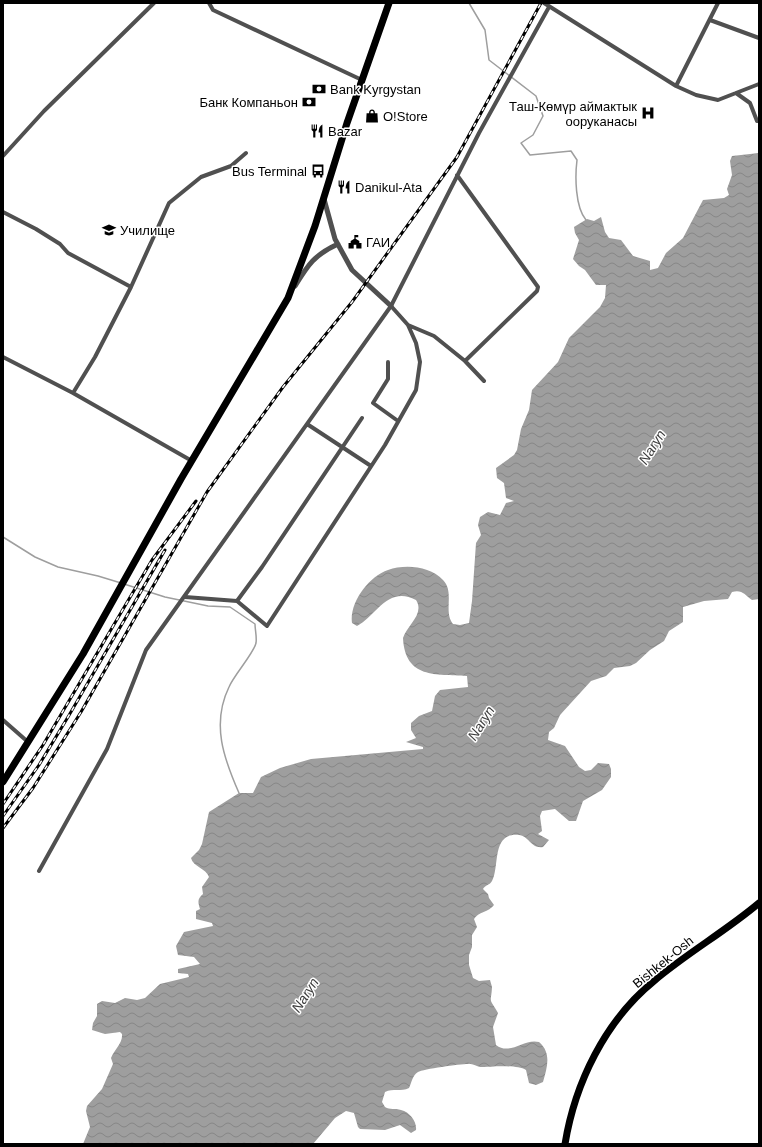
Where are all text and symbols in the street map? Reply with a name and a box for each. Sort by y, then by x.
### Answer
bank icon: Bank Kyrgystan [311,81,327,97]
place label: Bank Kyrgystan [330,82,421,97]
bank icon: Банк Компаньон [301,94,317,110]
place label: Банк Компаньон [199,95,298,110]
place label: Таш-Көмүр аймактык ооруканасы [509,99,637,129]
hospital icon: Таш-Көмүр аймактык ооруканасы [640,105,656,121]
shop icon: O!Store [364,108,380,124]
place label: O!Store [383,109,428,124]
restaurant icon: Bazar [309,123,325,139]
place label: Bazar [328,124,363,139]
bus stop icon: Bus Terminal [310,163,326,179]
place label: Bus Terminal [232,164,307,179]
restaurant icon: Danikul-Ata [336,179,352,195]
place label: Danikul-Ata [355,180,423,195]
school or university icon: Училище [101,222,117,238]
place label: Училище [120,223,175,238]
public building icon: ГАИ [347,234,363,250]
place label: ГАИ [366,235,390,250]
water label: Naryn [635,427,669,467]
water label: Naryn [464,703,498,743]
street label: Bishkek-Osh [630,933,696,991]
water label: Naryn [288,975,322,1015]

